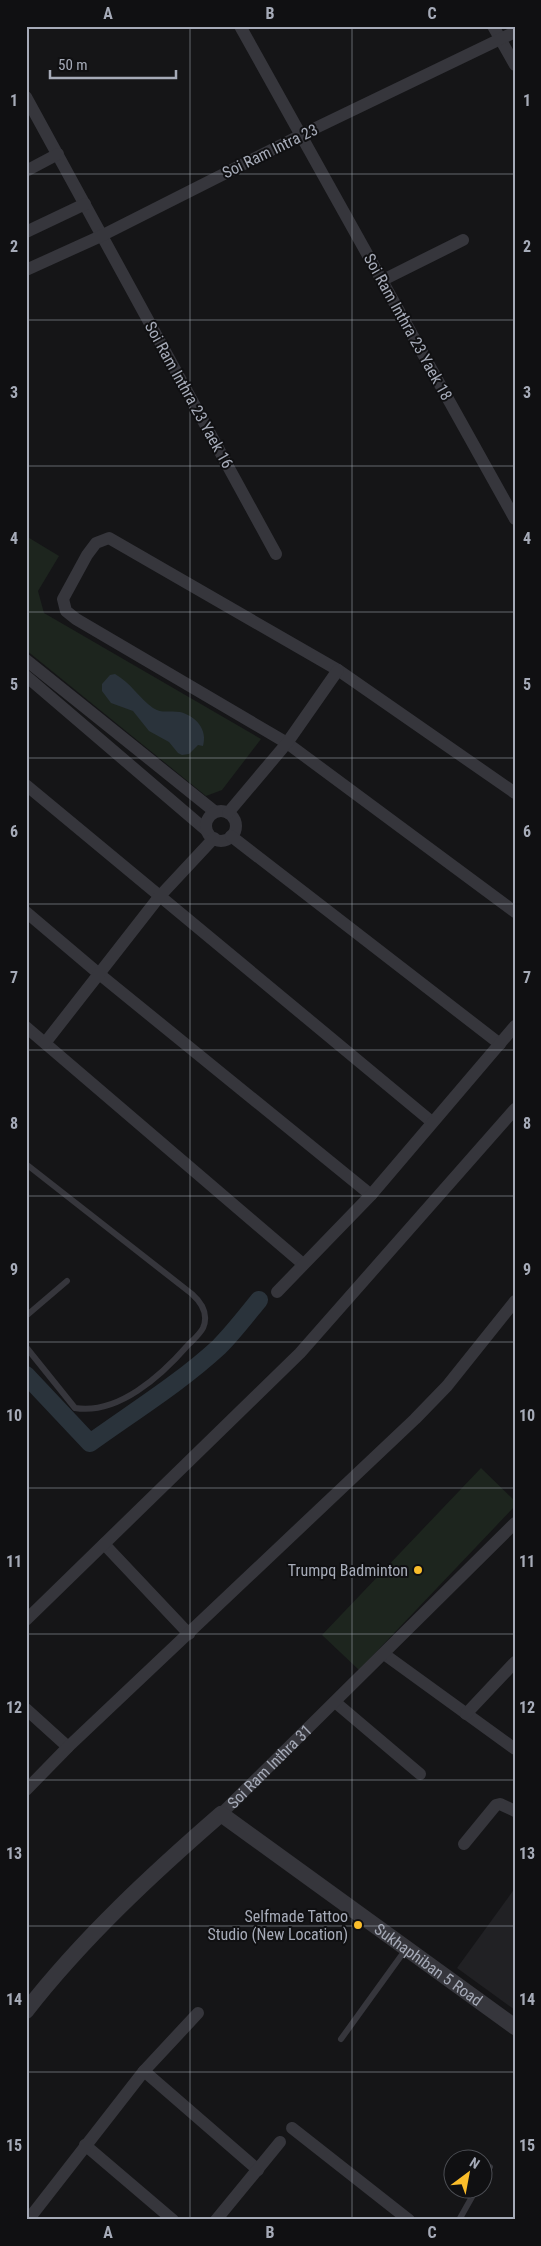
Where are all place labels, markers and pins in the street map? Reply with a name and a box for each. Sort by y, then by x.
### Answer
place label: Trumpq Badminton [288,1561,408,1580]
marker: Trumpq Badminton [412,1564,424,1576]
place label: Selfmade Tattoo Studio (New Location) [207,1907,348,1944]
marker: Selfmade Tattoo Studio (New Location) [352,1919,364,1931]

